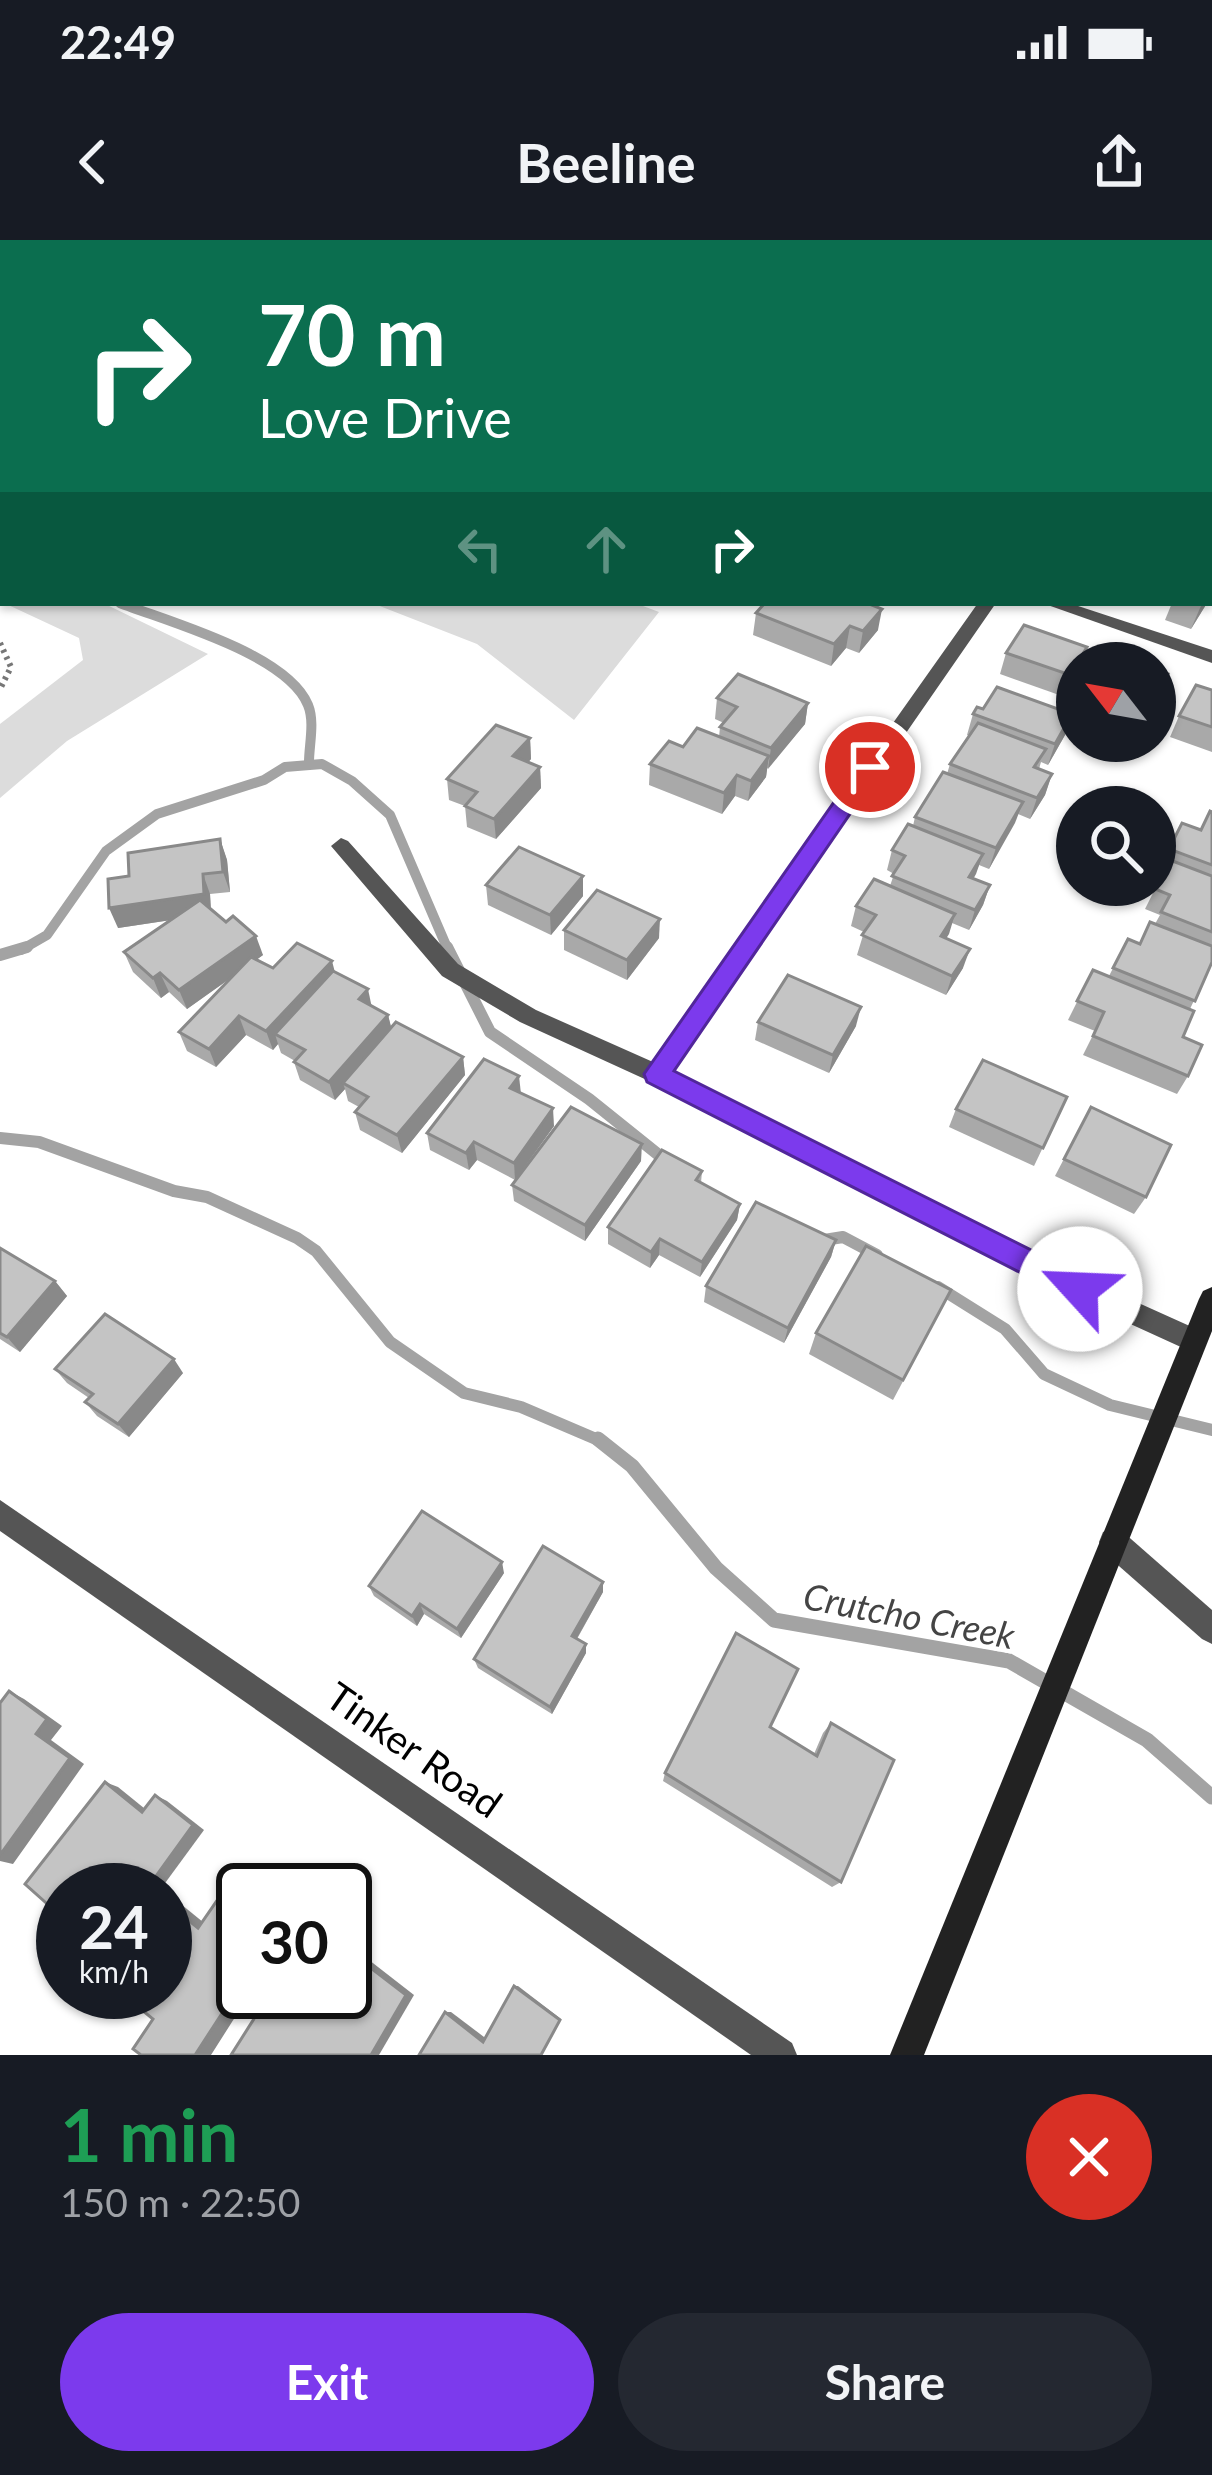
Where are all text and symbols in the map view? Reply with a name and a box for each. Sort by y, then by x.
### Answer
text: 22:49 [60,15,176,69]
icon: back [60,129,126,195]
icon: share [1086,129,1152,195]
text: Beeline [516,130,696,195]
text: 70 m [258,283,446,384]
icon: right [60,288,216,444]
text: Love Drive [258,385,512,450]
icon: left [447,516,513,582]
icon: ahead [573,516,639,582]
icon: right [699,516,765,582]
north arrow [1056,642,1176,762]
map controls [1056,642,1176,906]
pin [819,716,921,818]
icon: arrive [837,734,903,800]
button: search [1056,786,1176,906]
position arrow [1017,1226,1143,1352]
water label: Crutcho Creek [800,1573,1019,1657]
street label: Tinker Road [318,1672,511,1826]
speed limit sign: 30 [216,1863,372,2019]
text: 24 [79,1890,149,1962]
text: km/h [79,1953,149,1989]
text: 1 min [60,2091,238,2177]
button: close [1026,2094,1152,2220]
text: 150 m · 22:50 [60,2179,300,2225]
button: Exit [60,2313,594,2451]
button: Share [618,2313,1152,2451]

